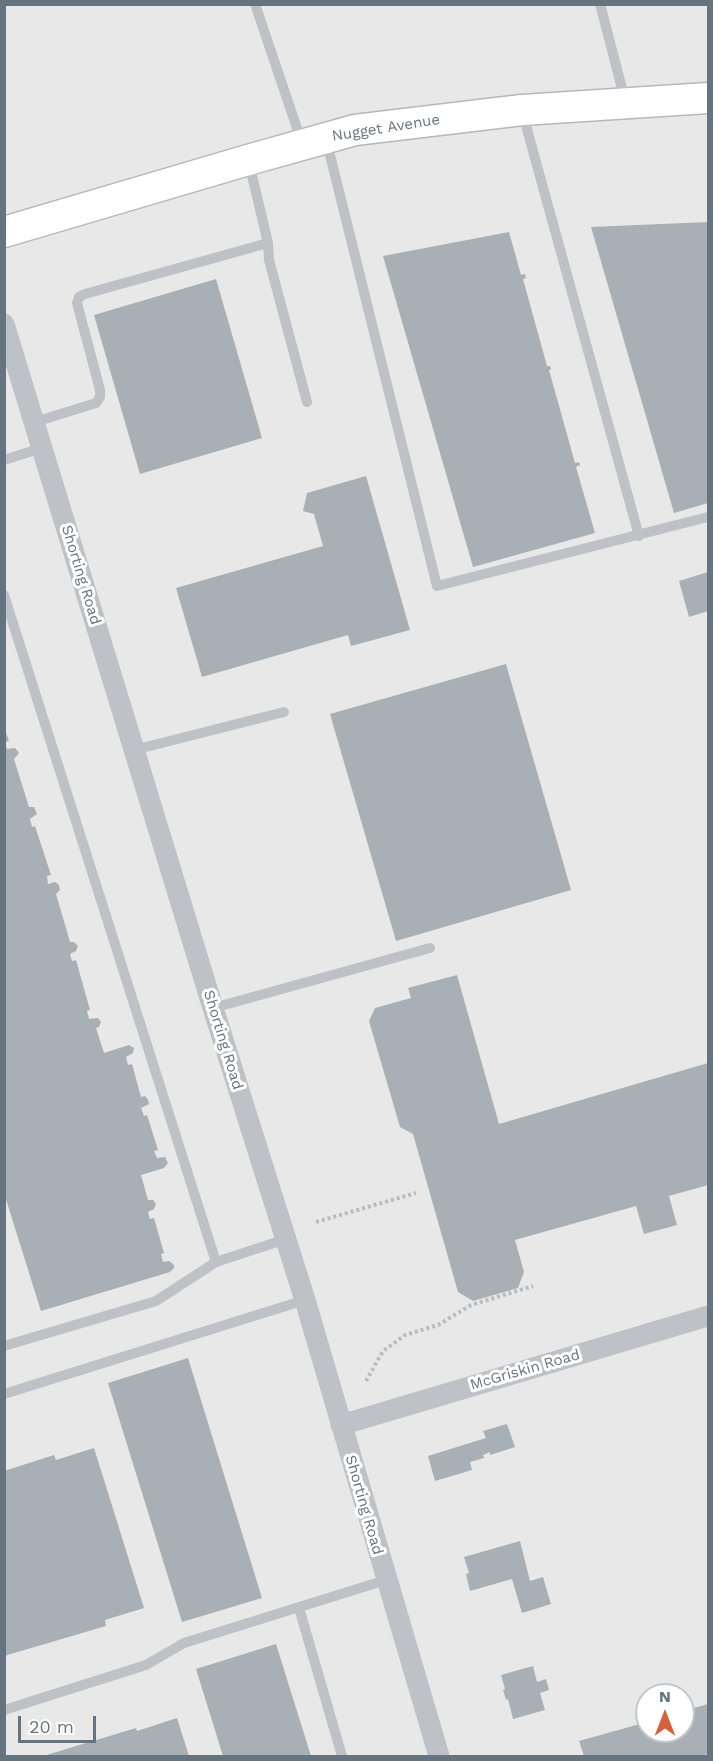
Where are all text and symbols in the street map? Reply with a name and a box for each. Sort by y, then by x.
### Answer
street label: Nugget Avenue [331,111,441,145]
street label: Shorting Road [57,523,105,627]
street label: Shorting Road [199,988,247,1092]
street label: McGriskin Road [468,1346,582,1394]
street label: Shorting Road [341,1453,387,1557]
north arrow [635,1683,695,1743]
text: N [659,1687,671,1706]
scale bar [21,1704,99,1742]
text: 20 m [29,1716,74,1737]

